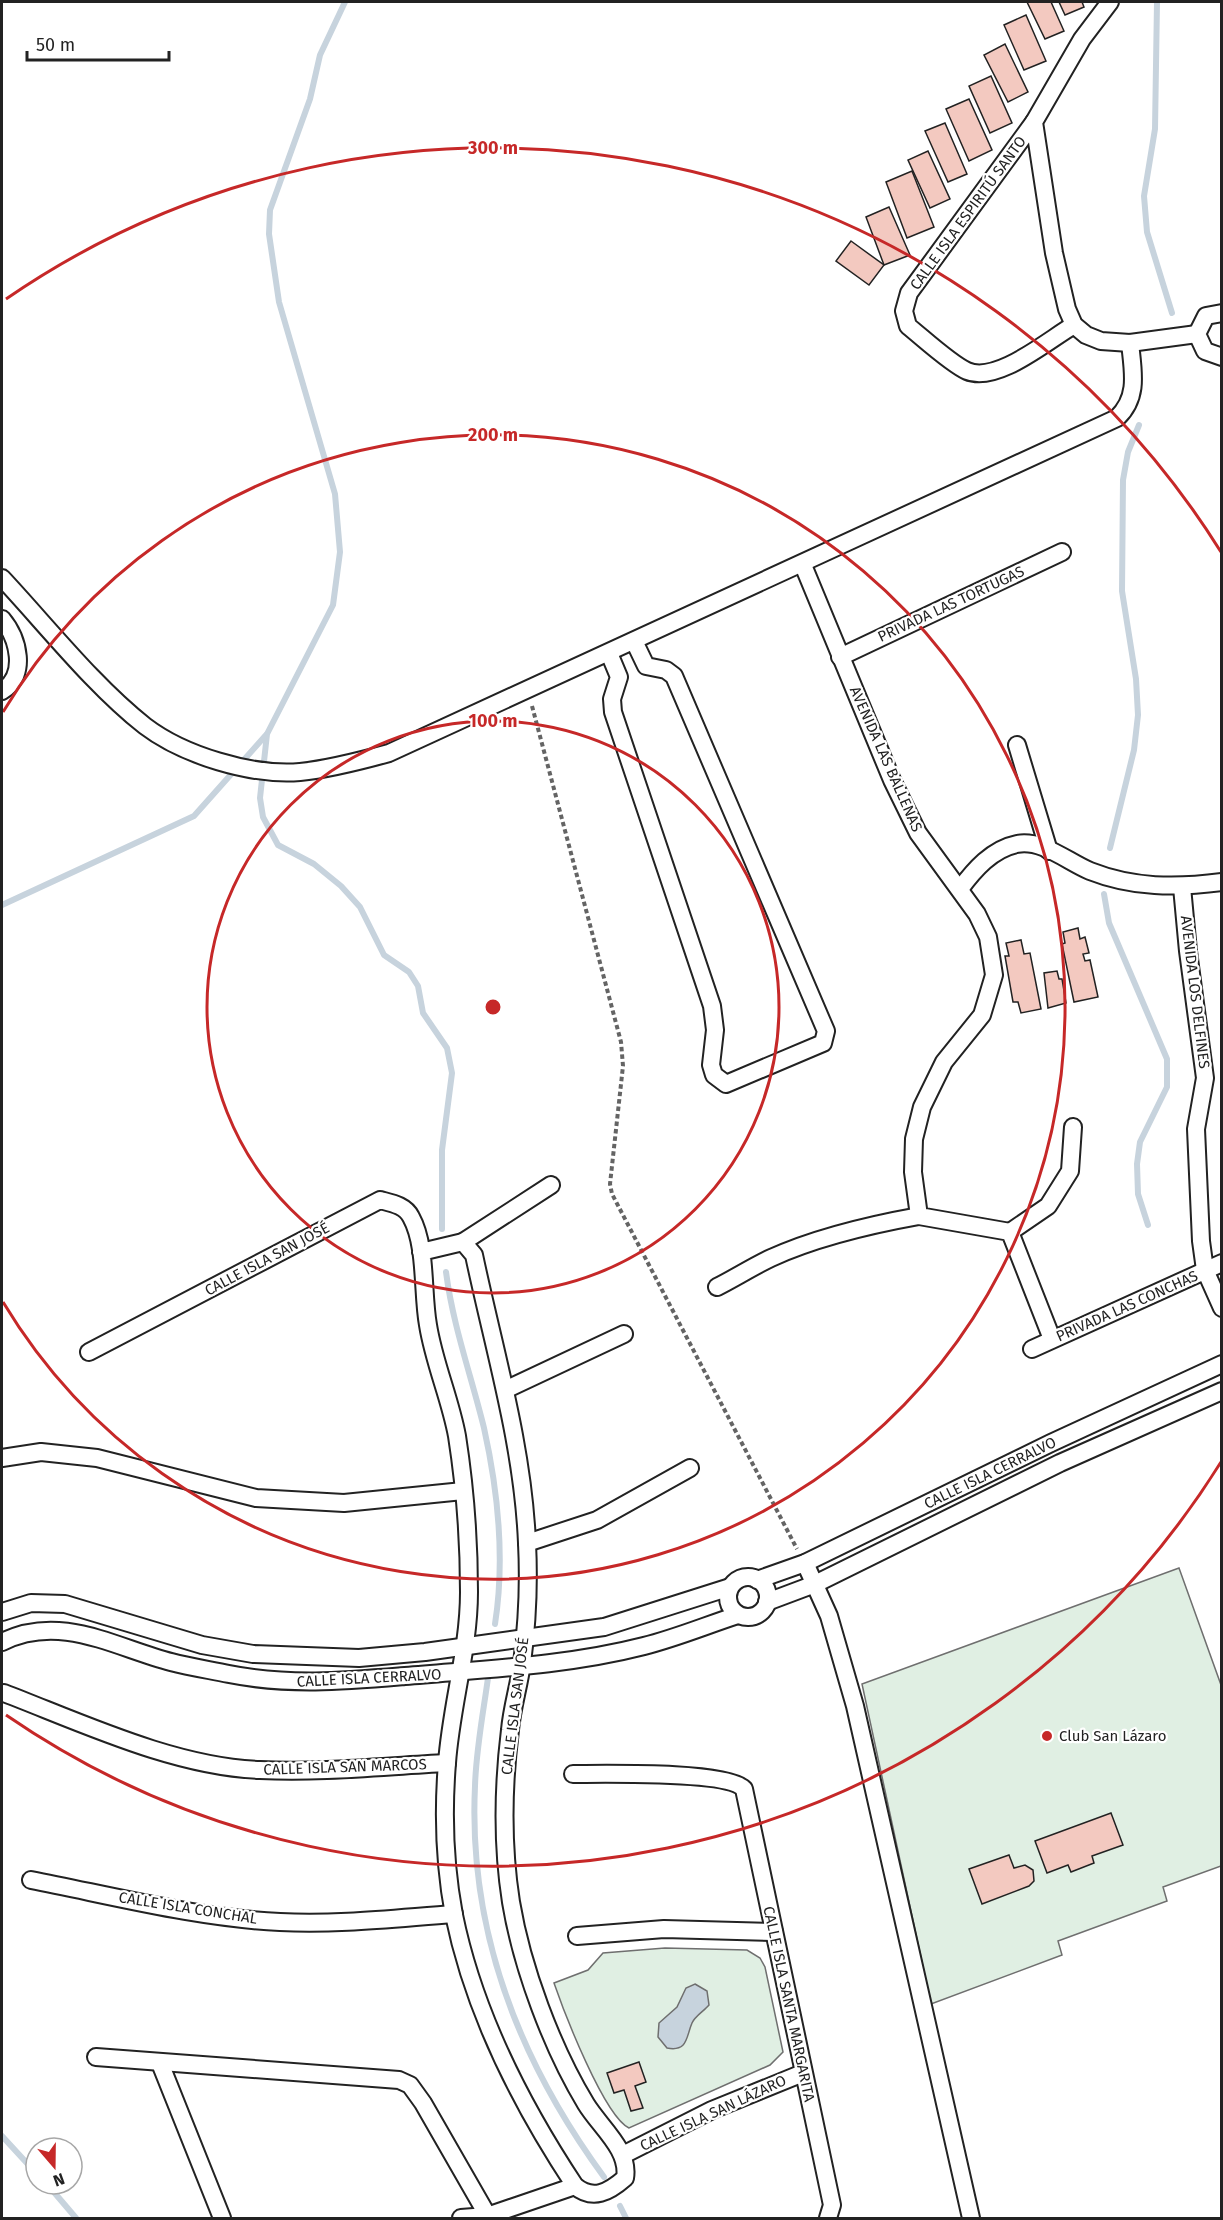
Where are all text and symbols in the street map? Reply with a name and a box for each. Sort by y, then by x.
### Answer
scale bar [27,24,170,62]
text: 50 m [36,34,75,56]
street label: CALLE ISLA ESPIRITÚ SANTO [906,133,1030,293]
text: 300 m [467,137,518,159]
text: 200 m [468,424,518,446]
street label: PRIVADA LAS TORTUGAS [875,562,1027,646]
street label: AVENIDA LAS BALLENAS [846,683,926,835]
text: 100 m [469,710,517,732]
street label: AVENIDA LOS DELFINES [1177,914,1213,1070]
centre of rings [483,997,503,1017]
street label: CALLE ISLA SAN JOSÉ [202,1219,332,1299]
street label: PRIVADA LAS CONCHAS [1053,1267,1201,1345]
street label: CALLE ISLA CERRALVO [921,1433,1059,1513]
street label: CALLE ISLA SAN JOSÉ [498,1636,532,1776]
street label: CALLE ISLA CERRALVO [296,1665,442,1691]
place label: Club San Lázaro [1059,1727,1166,1745]
marker: Club San Lázaro [1040,1729,1054,1743]
street label: CALLE ISLA SAN MARCOS [263,1755,427,1779]
street label: CALLE ISLA CONCHAL [117,1888,259,1928]
street label: CALLE ISLA SANTA MARGARITA [759,1905,819,2104]
street label: CALLE ISLA SAN LÁZARO [637,2071,789,2155]
north arrow [24,2136,84,2196]
text: N [51,2169,67,2190]

